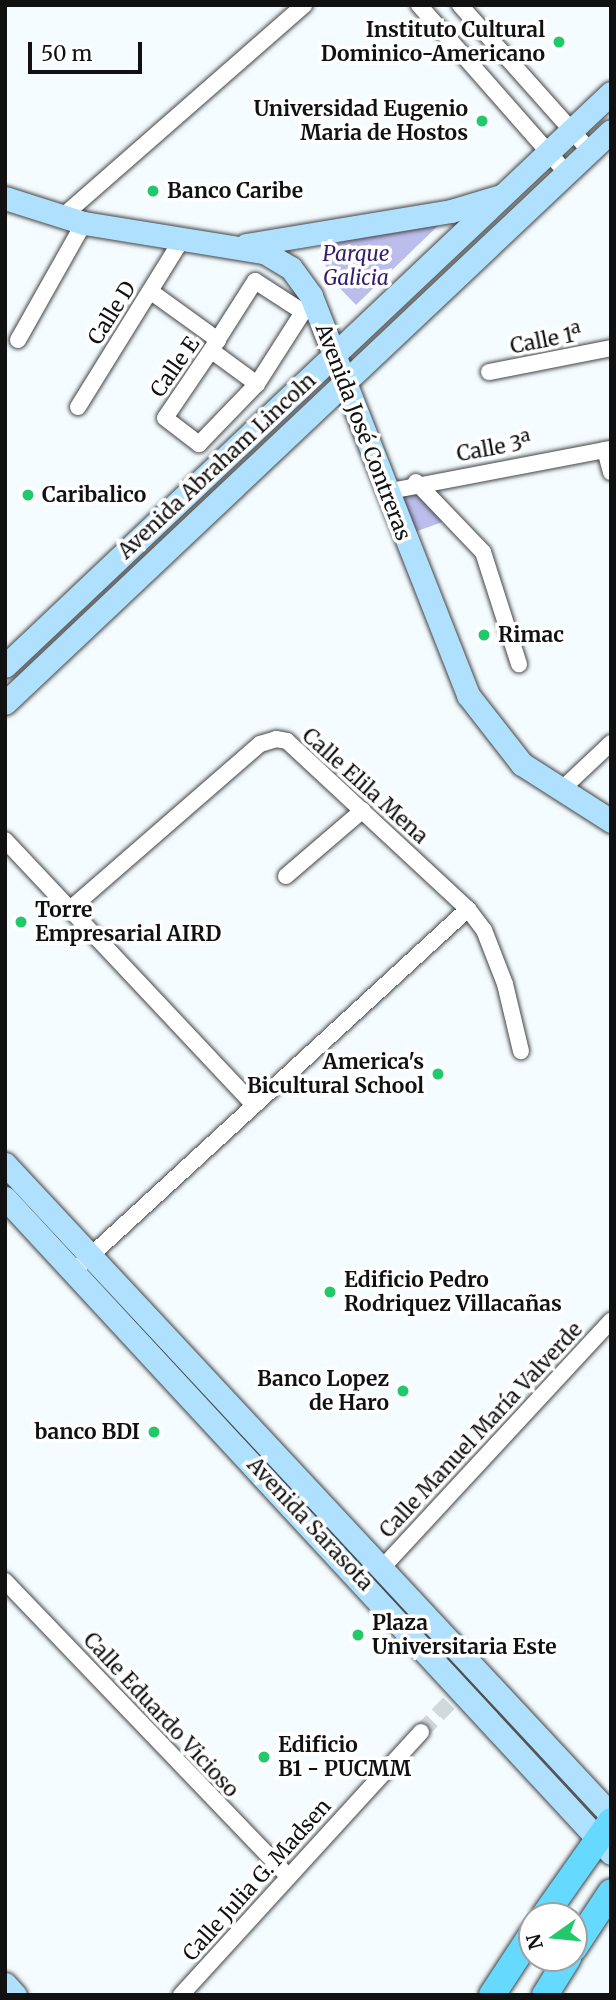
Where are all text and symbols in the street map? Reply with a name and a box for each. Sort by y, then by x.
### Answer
place label: Instituto Cultural Dominico-Americano [321,17,545,67]
scale bar [32,28,145,72]
marker: Instituto Cultural Dominico-Americano [551,34,567,50]
text: 50 m [41,40,92,67]
place label: Universidad Eugenio Maria de Hostos [254,96,468,146]
marker: Universidad Eugenio Maria de Hostos [474,113,490,129]
place label: Banco Caribe [167,178,303,204]
marker: Banco Caribe [145,183,161,199]
park label: Parque Galicia [323,241,389,291]
street label: Calle D [83,277,141,349]
street label: Avenida José Contreras [310,320,416,544]
street label: Calle 1ª [508,321,584,359]
street label: Calle E [145,332,205,402]
street label: Avenida Abraham Lincoln [113,368,321,564]
street label: Calle 3ª [455,429,533,467]
place label: Caribalico [42,482,146,508]
marker: Caribalico [20,487,36,503]
place label: Rimac [498,622,564,648]
marker: Rimac [476,627,492,643]
street label: Calle Elila Mena [297,723,433,849]
place label: Torre Empresarial AIRD [35,897,221,947]
marker: Torre Empresarial AIRD [13,914,29,930]
place label: America's Bicultural School [247,1049,424,1099]
marker: America's Bicultural School [430,1066,446,1082]
place label: Edificio Pedro Rodriquez Villacañas [344,1267,562,1317]
marker: Edificio Pedro Rodriquez Villacañas [322,1284,338,1300]
street label: Calle Manuel María Valverde [374,1317,588,1543]
place label: Banco Lopez de Haro [257,1366,389,1416]
marker: Banco Lopez de Haro [395,1383,411,1399]
place label: banco BDI [34,1419,140,1445]
marker: banco BDI [146,1424,162,1440]
street label: Avenida Sarasota [242,1452,378,1596]
place label: Plaza Universitaria Este [372,1610,557,1660]
street label: Calle Eduardo Vicioso [78,1627,244,1803]
marker: Plaza Universitaria Este [350,1627,366,1643]
place label: Edificio B1 - PUCMM [278,1732,411,1782]
marker: Edificio B1 - PUCMM [256,1749,272,1765]
street label: Calle Julia G. Madsen [178,1794,336,1966]
north arrow [518,1902,588,1972]
text: N [521,1932,548,1952]

